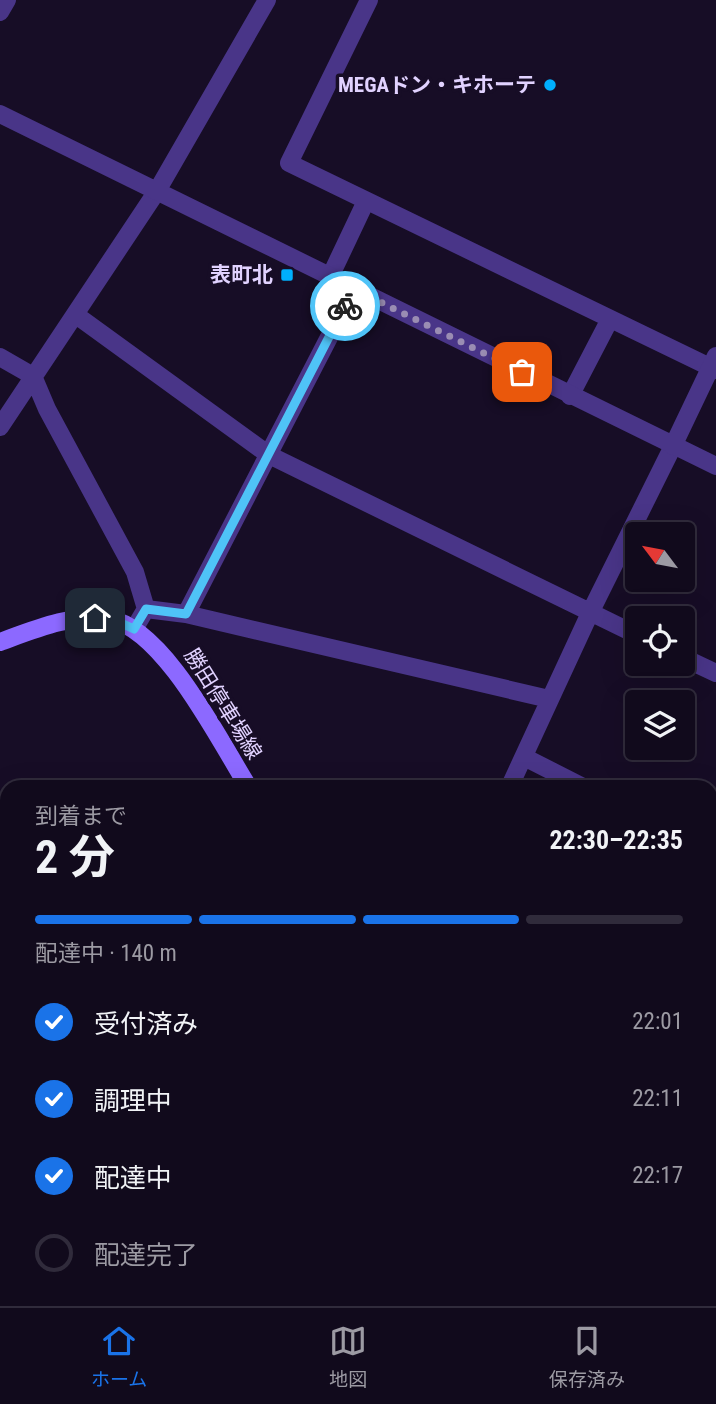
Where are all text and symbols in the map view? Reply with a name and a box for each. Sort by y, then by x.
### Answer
place label: MEGAドン・キホーテ [338,73,536,97]
marker: MEGAドン・キホーテ [542,77,558,93]
place label: 表町北 [210,263,273,287]
marker: 表町北 [279,267,295,283]
courier [310,271,380,341]
icon: bike [326,287,364,325]
pin [492,342,552,402]
icon: bag [503,353,541,391]
north arrow [625,522,695,592]
map controls [625,522,695,760]
pin [65,588,125,648]
icon: home [76,599,114,637]
button: locate [625,606,695,676]
street label: 勝田停車場線 [179,644,267,764]
button: layers [625,690,695,760]
text: 到着まで [35,803,127,830]
text: 22:30–22:35 [549,825,683,855]
text: 2 分 [35,830,115,884]
text: 配達中 · 140 m [35,940,177,967]
icon: check [35,1003,73,1041]
text: 22:01 [632,1008,683,1035]
text: 受付済み [94,1009,198,1039]
icon: check [35,1080,73,1118]
text: 22:11 [632,1085,683,1112]
text: 調理中 [94,1086,172,1116]
icon: check [35,1157,73,1195]
text: 22:17 [632,1162,683,1189]
text: 配達中 [94,1163,172,1193]
text: 配達完了 [94,1240,198,1270]
tab: ホーム [91,1322,147,1391]
tab: 地図 [329,1322,367,1391]
tab: 保存済み [549,1322,625,1391]

